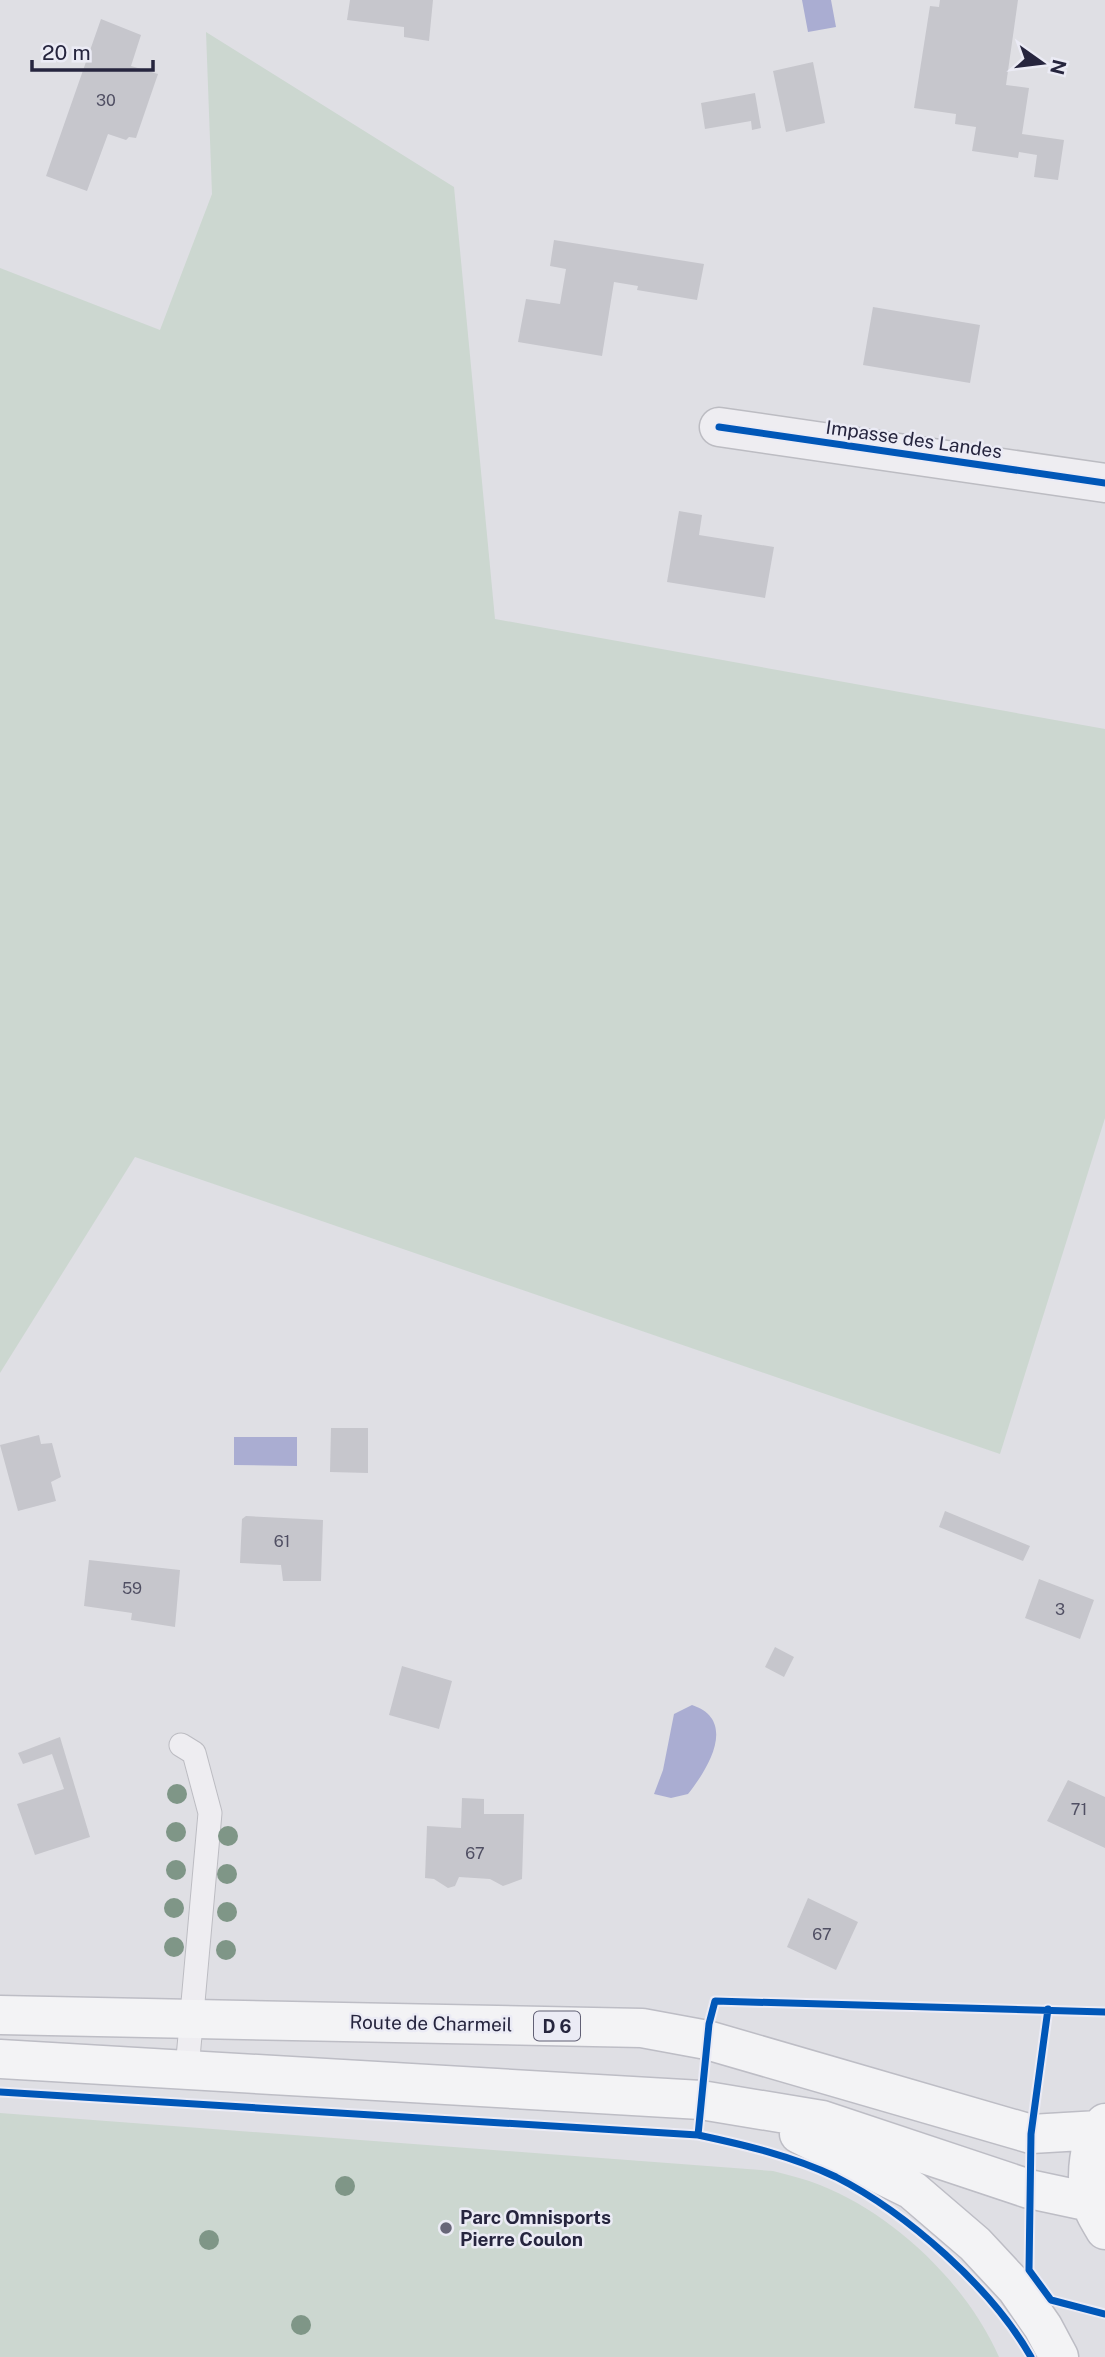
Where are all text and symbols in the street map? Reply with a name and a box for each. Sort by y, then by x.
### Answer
scale bar [32,28,152,72]
north arrow [1007,28,1077,98]
text: 20 m [42,40,91,65]
text: N [1046,57,1071,77]
house number: 30 [96,91,116,110]
street label: Impasse des Landes [825,416,1003,462]
house number: 61 [274,1532,290,1551]
house number: 59 [122,1579,142,1598]
house number: 3 [1055,1600,1065,1619]
house number: 71 [1071,1800,1087,1819]
house number: 67 [465,1844,485,1863]
house number: 67 [812,1925,832,1944]
street label: Route de Charmeil [349,2011,513,2035]
road number: D 6 [534,2012,580,2040]
place label: Parc Omnisports Pierre Coulon [460,2206,611,2250]
marker: Parc Omnisports Pierre Coulon [438,2220,454,2236]

